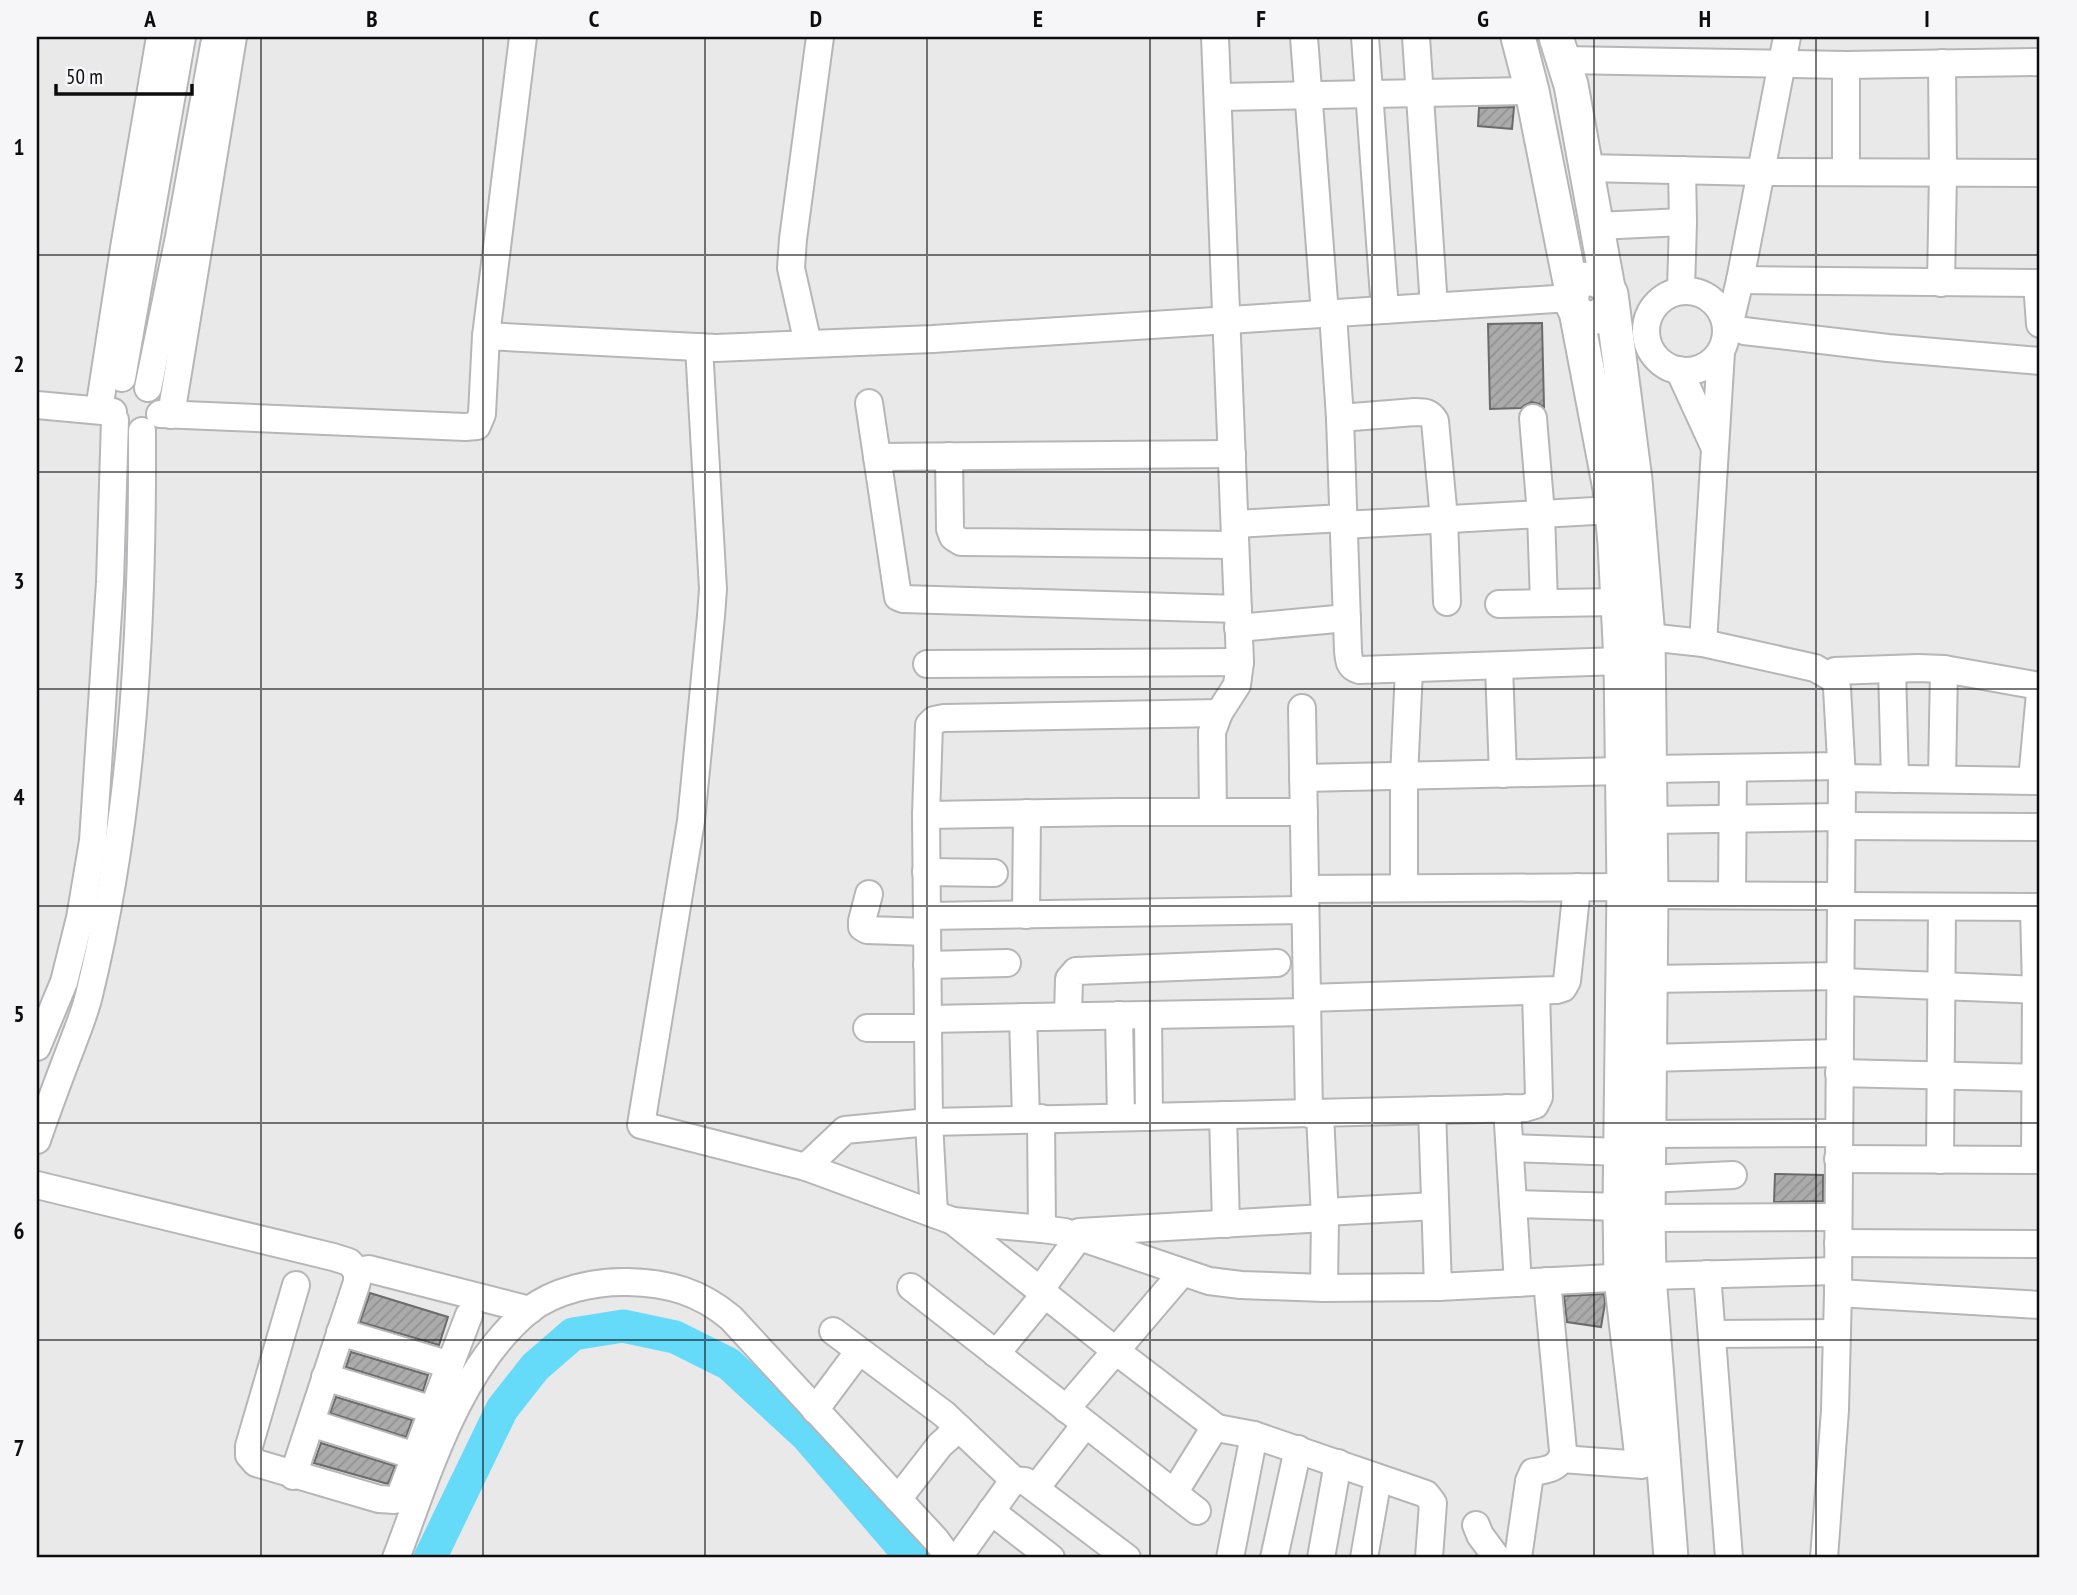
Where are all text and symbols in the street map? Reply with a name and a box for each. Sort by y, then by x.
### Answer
text: A [143,4,156,33]
text: B [366,4,378,33]
text: C [589,4,600,33]
text: D [810,4,822,33]
text: E [1033,4,1043,33]
text: F [1256,4,1266,33]
text: G [1477,4,1489,33]
text: H [1699,4,1711,33]
text: I [1924,4,1930,33]
scale bar [56,52,192,96]
text: 50 m [66,63,103,90]
text: 1 [14,132,25,161]
text: 2 [14,349,25,378]
text: 3 [14,566,25,595]
text: 4 [14,782,25,811]
text: 5 [14,999,25,1028]
text: 6 [14,1216,25,1245]
text: 7 [14,1433,25,1462]

